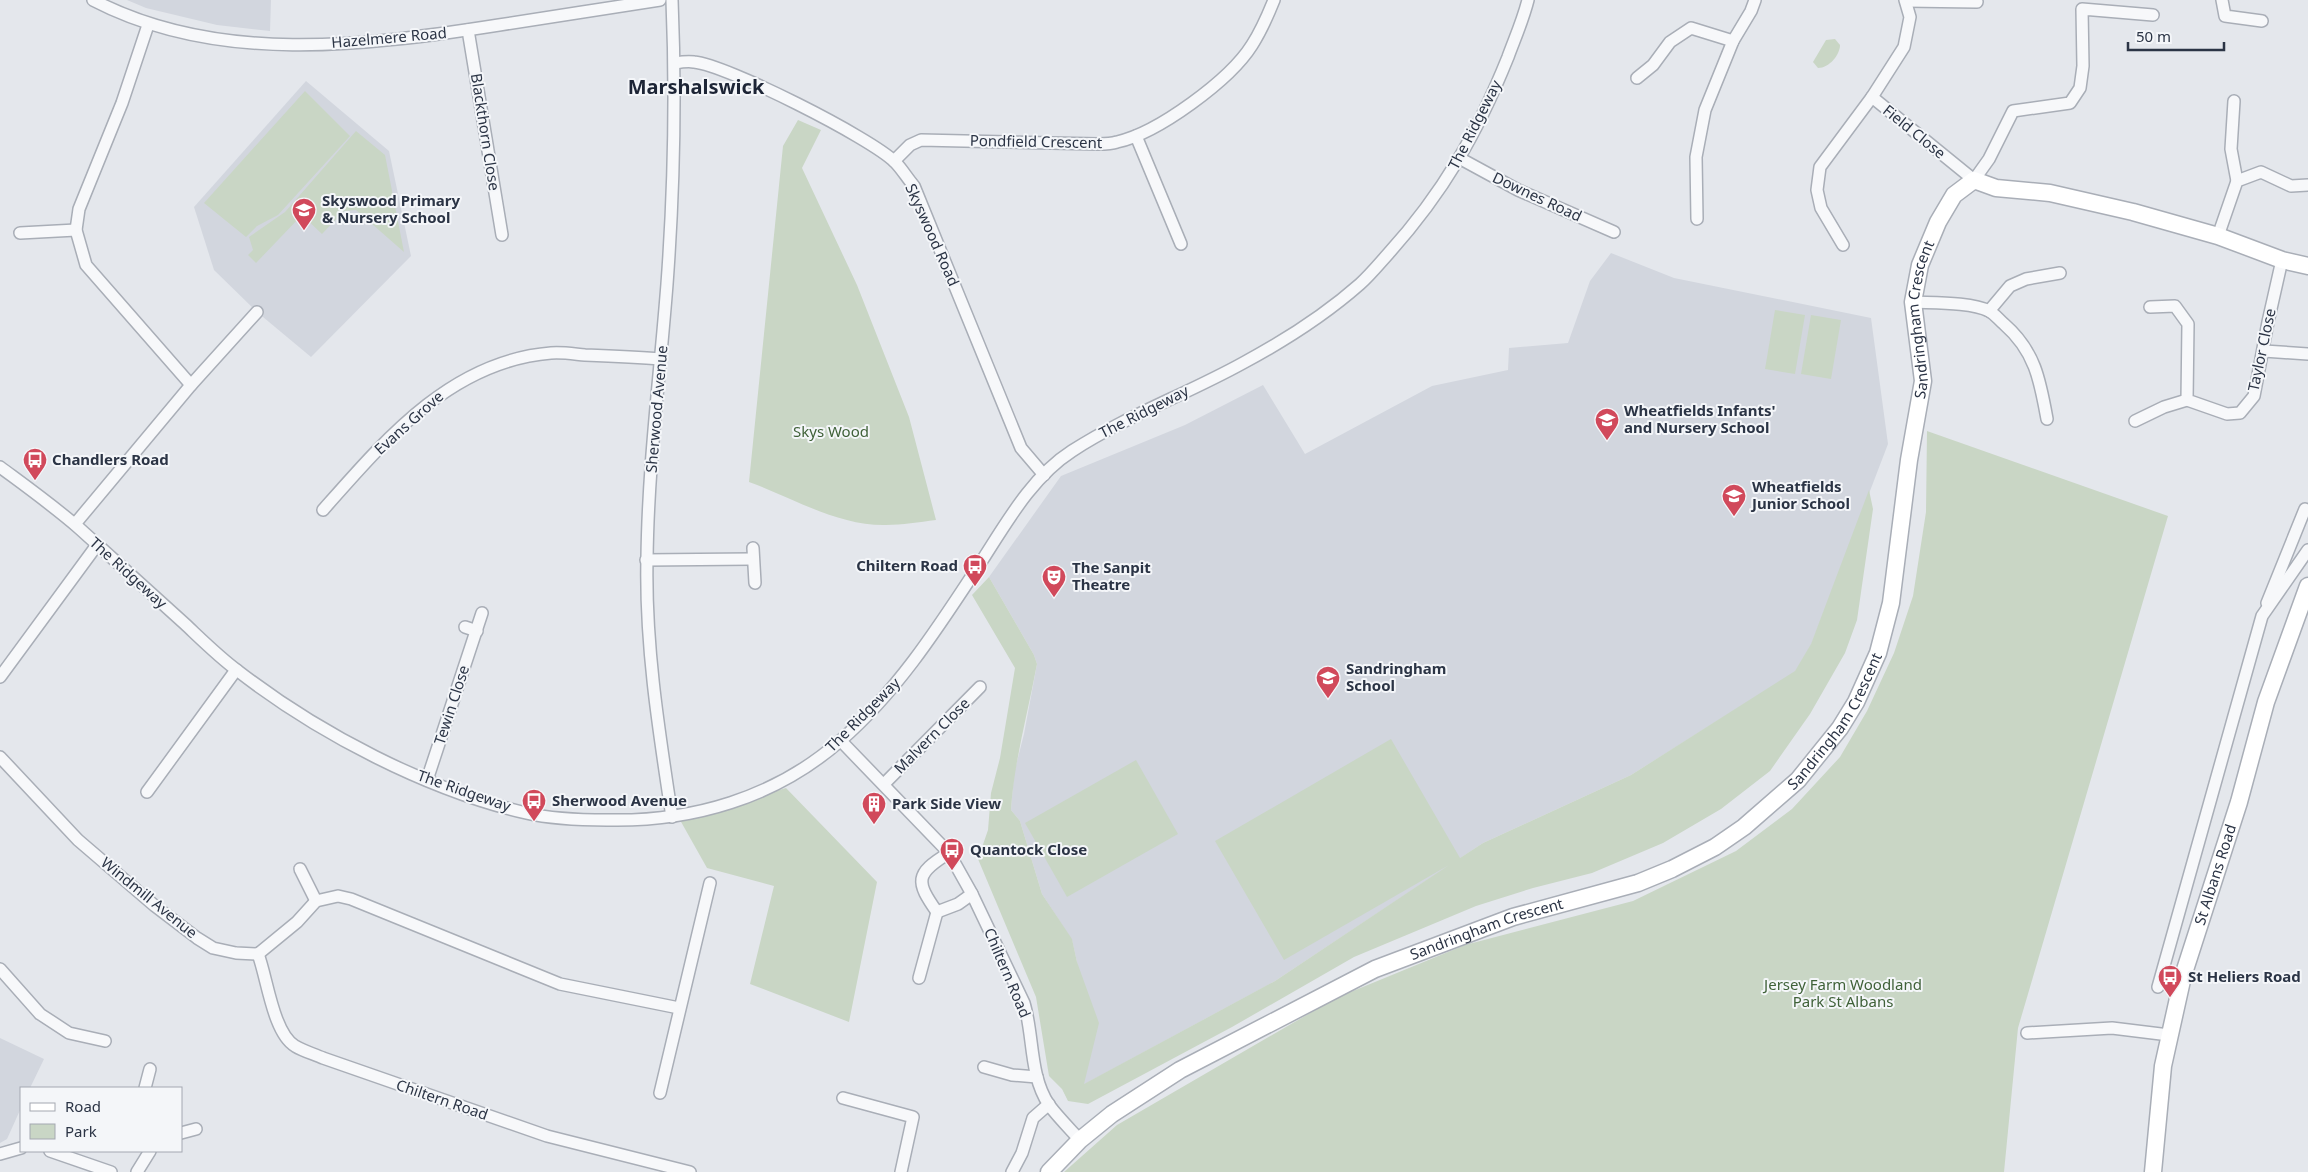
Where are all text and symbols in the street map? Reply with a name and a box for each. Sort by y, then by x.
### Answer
scale bar [2128,20,2224,52]
street label: Hazelmere Road [330,22,447,52]
text: 50 m [2136,26,2171,46]
street label: Blackthorn Close [467,72,505,192]
district label: Marshalswick [628,73,765,100]
street label: The Ridgeway [1443,76,1505,173]
street label: Field Close [1879,100,1950,163]
street label: Pondfield Crescent [970,130,1103,152]
street label: Downes Road [1490,167,1585,226]
street label: Skyswood Road [901,180,964,289]
place label: Skyswood Primary & Nursery School [322,190,460,227]
school or university icon: Skyswood Primary & Nursery School [291,197,317,231]
street label: Sandringham Crescent [1902,236,1938,400]
street label: Taylor Close [2242,306,2280,393]
street label: Sherwood Avenue [640,344,672,473]
street label: The Ridgeway [1096,380,1192,442]
street label: Evans Grove [370,386,447,459]
place label: Wheatfields Infants' and Nursery School [1624,400,1775,437]
school or university icon: Wheatfields Infants' and Nursery School [1594,407,1620,441]
park label: Skys Wood [793,421,869,441]
bus stop icon: Chandlers Road [22,447,48,481]
place label: Chandlers Road [52,449,169,469]
place label: Wheatfields Junior School [1750,476,1850,513]
school or university icon: Wheatfields Junior School [1721,483,1747,517]
street label: The Ridgeway [86,532,172,613]
bus stop icon: Chiltern Road [962,553,988,587]
place label: Chiltern Road [856,555,958,575]
place label: The Sanpit Theatre [1072,557,1151,594]
theatre icon: The Sanpit Theatre [1041,564,1067,598]
street label: Sandringham Crescent [1783,649,1886,794]
place label: Sandringham School [1346,658,1446,695]
street label: Tewin Close [429,662,473,747]
school or university icon: Sandringham School [1315,665,1341,699]
street label: The Ridgeway [821,672,904,756]
street label: Malvern Close [889,693,974,778]
street label: The Ridgeway [415,765,514,816]
bus stop icon: Sherwood Avenue [521,788,547,822]
place label: Sherwood Avenue [552,790,687,810]
building icon: Park Side View [861,791,887,825]
place label: Park Side View [892,793,1001,813]
street label: St Albans Road [2189,821,2240,928]
bus stop icon: Quantock Close [939,837,965,871]
place label: Quantock Close [970,839,1087,859]
street label: Windmill Avenue [97,852,202,942]
street label: Sandringham Crescent [1407,893,1566,964]
street label: Chiltern Road [980,925,1036,1021]
bus stop icon: St Heliers Road [2157,964,2183,998]
place label: St Heliers Road [2188,966,2301,986]
park label: Jersey Farm Woodland Park St Albans [1762,974,1922,1011]
street label: Chiltern Road [394,1074,491,1124]
legend [20,1087,182,1152]
text: Road [65,1096,101,1116]
text: Park [65,1121,97,1141]

